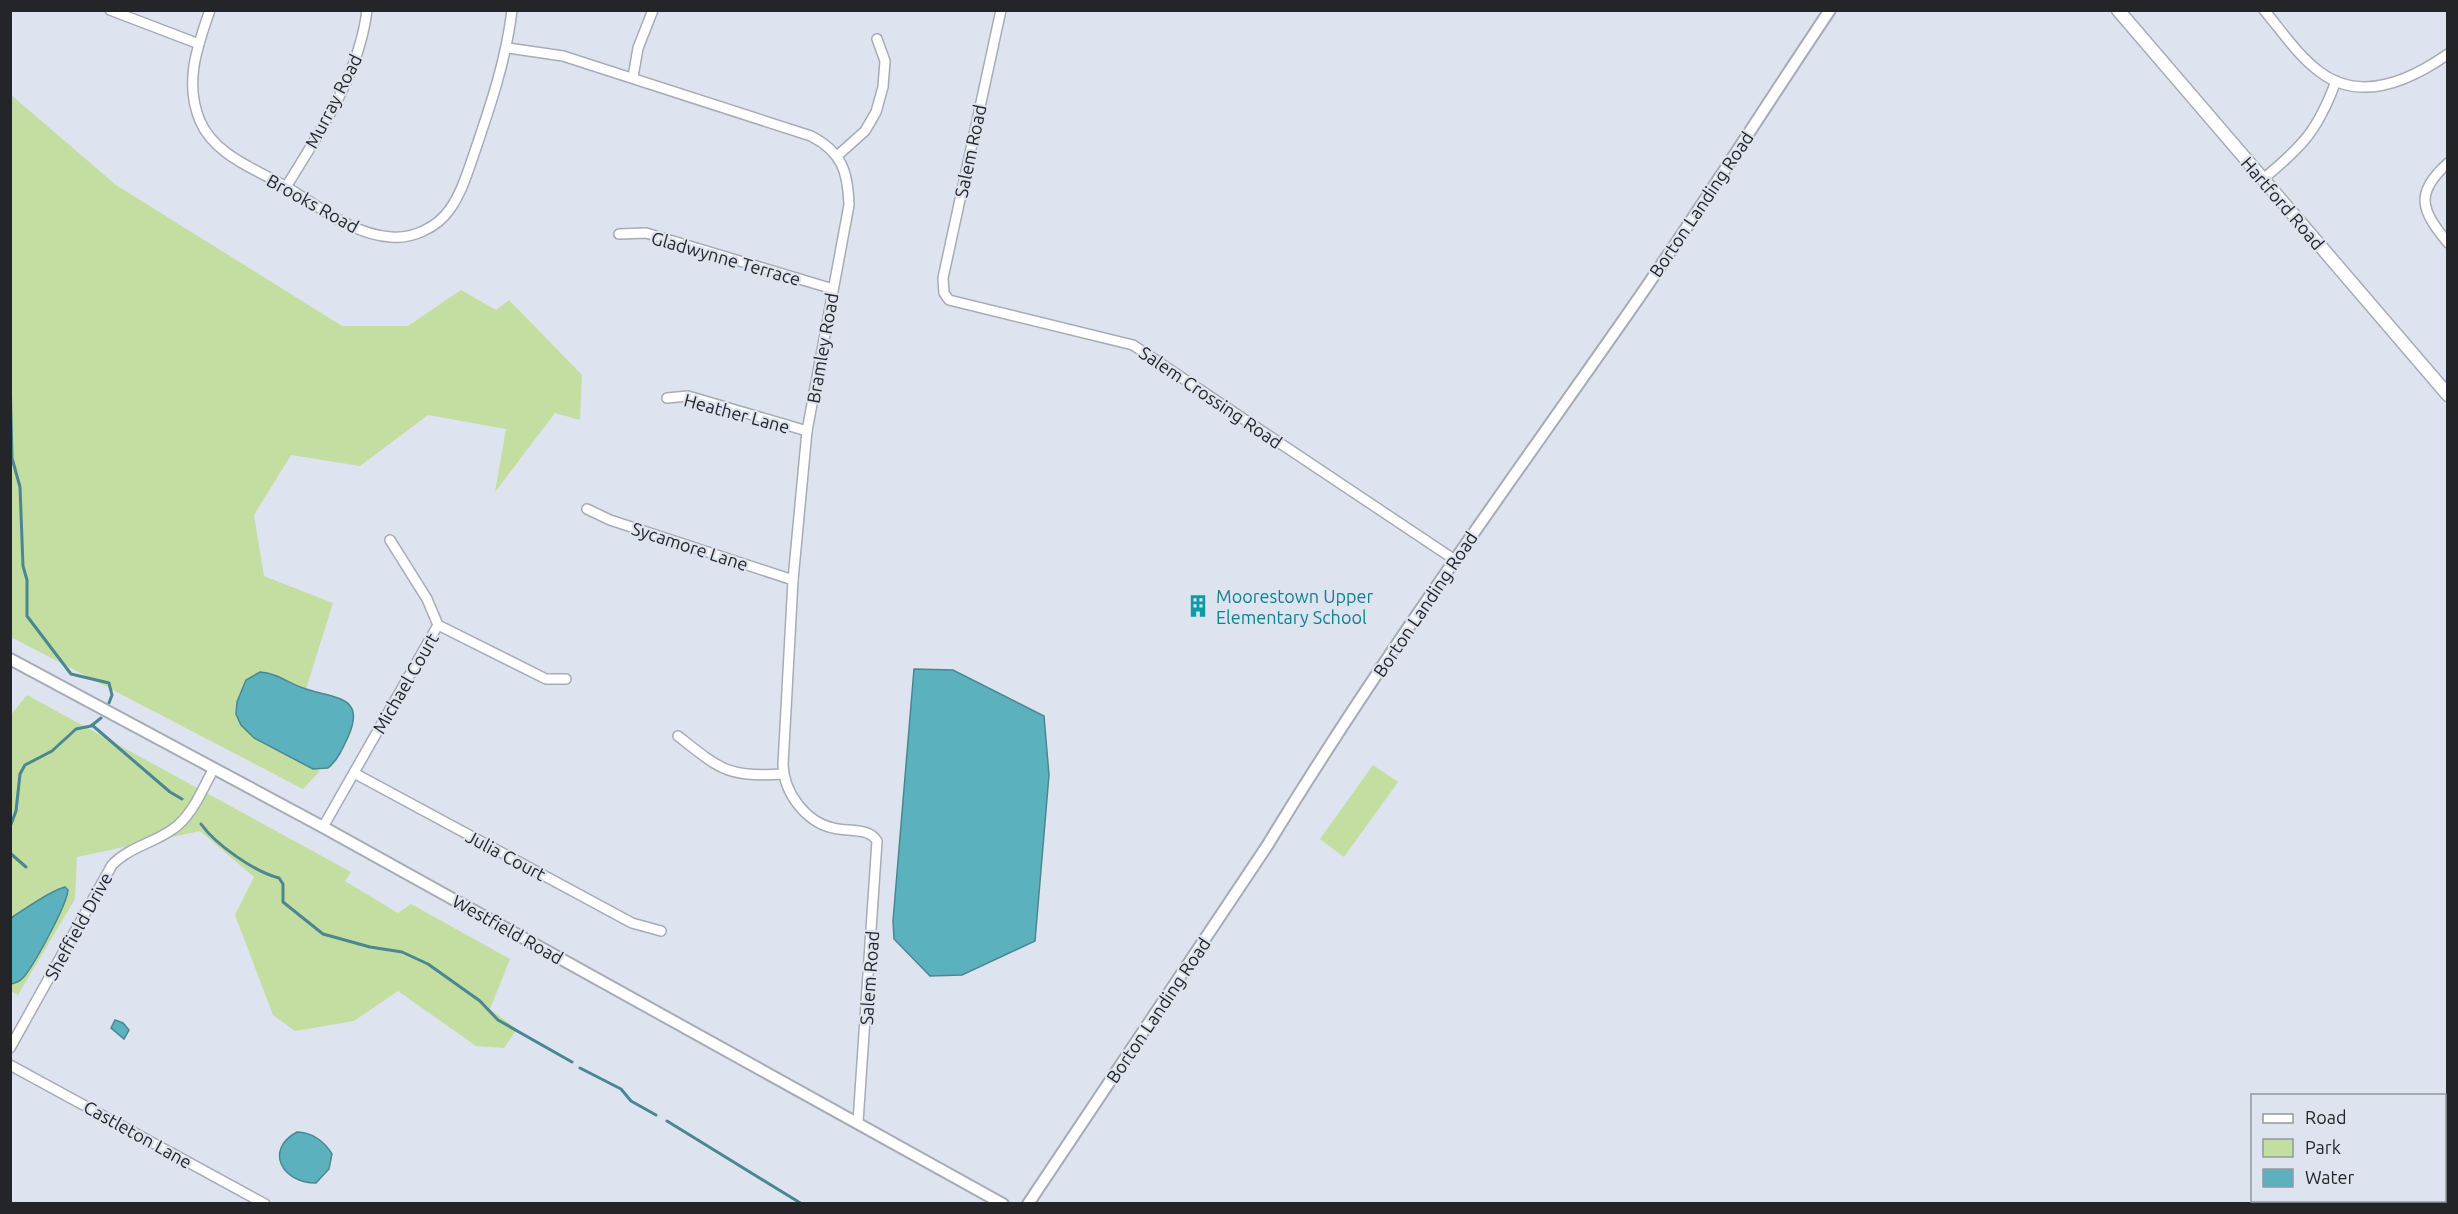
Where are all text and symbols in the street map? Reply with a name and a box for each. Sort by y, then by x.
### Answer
street label: Murray Road [301,51,365,151]
street label: Salem Road [950,103,990,199]
street label: Borton Landing Road [1645,128,1757,280]
street label: Hartford Road [2237,153,2329,253]
street label: Brooks Road [264,170,362,236]
street label: Gladwynne Terrace [649,227,803,289]
street label: Bramley Road [802,291,842,405]
street label: Salem Crossing Road [1136,342,1286,452]
street label: Heather Lane [682,389,792,437]
street label: Sycamore Lane [629,518,751,574]
street label: Borton Landing Road [1369,528,1481,680]
place label: Moorestown Upper Elementary School [1216,586,1373,627]
building icon: Moorestown Upper Elementary School [1185,593,1211,619]
street label: Michael Court [368,629,442,737]
street label: Julia Court [463,826,549,884]
street label: Sheffield Drive [40,869,116,983]
street label: Westfield Road [449,890,567,968]
street label: Salem Road [856,930,882,1026]
street label: Borton Landing Road [1102,934,1214,1086]
legend [2251,1094,2446,1202]
street label: Castleton Lane [80,1096,196,1172]
text: Road [2305,1107,2347,1127]
text: Park [2305,1137,2341,1157]
text: Water [2305,1167,2355,1187]

